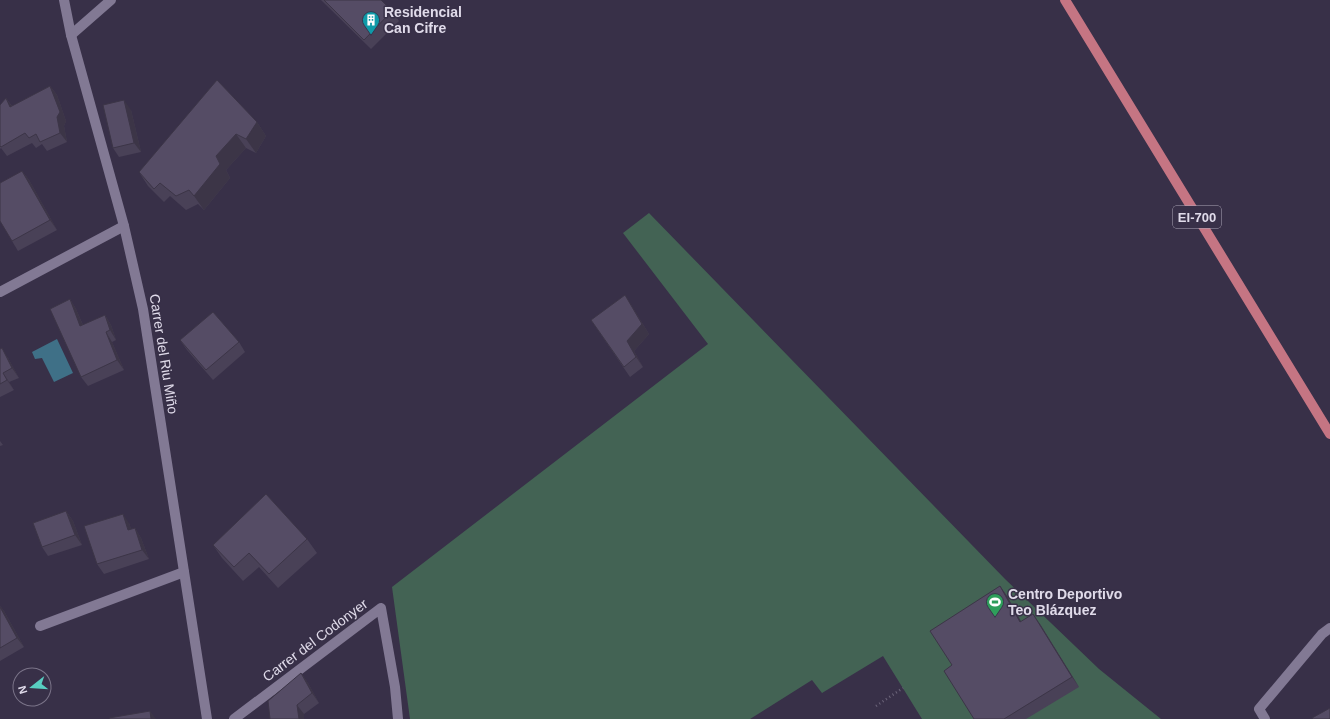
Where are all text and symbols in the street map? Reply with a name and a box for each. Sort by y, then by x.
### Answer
place label: Residencial Can Cifre [384,4,462,36]
building icon: Residencial Can Cifre [361,10,381,35]
road number: EI-700 [1173,206,1221,228]
street label: Carrer del Riu Miño [147,293,181,415]
place label: Centro Deportivo Teo Blázquez [1008,586,1122,618]
sports icon: Centro Deportivo Teo Blázquez [985,592,1005,617]
street label: Carrer del Codonyer [260,595,371,685]
north arrow [12,667,52,707]
text: N [16,684,29,695]

